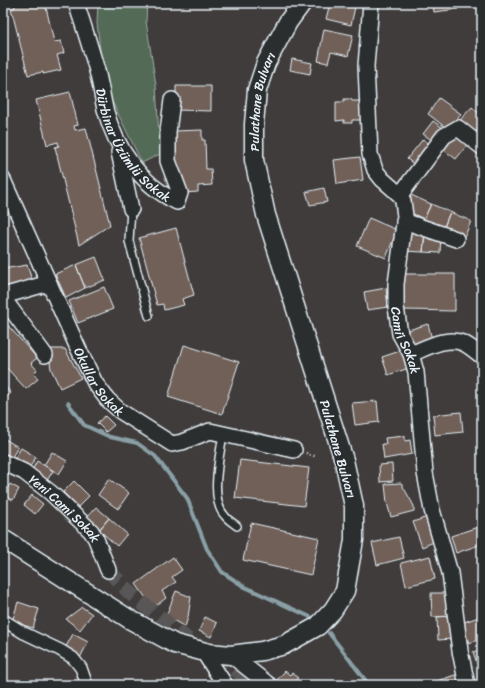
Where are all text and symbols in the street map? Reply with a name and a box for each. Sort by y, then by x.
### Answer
street label: Pulathane Bulvarı [242,47,282,151]
street label: Dürbinar Üzümlü Sokak [90,86,176,208]
street label: Camii Sokak [385,305,427,377]
street label: Okullar Sokak [68,343,130,422]
street label: Pulathane Bulvarı [313,397,363,501]
street label: Yeni Cami Sokak [24,468,107,547]

